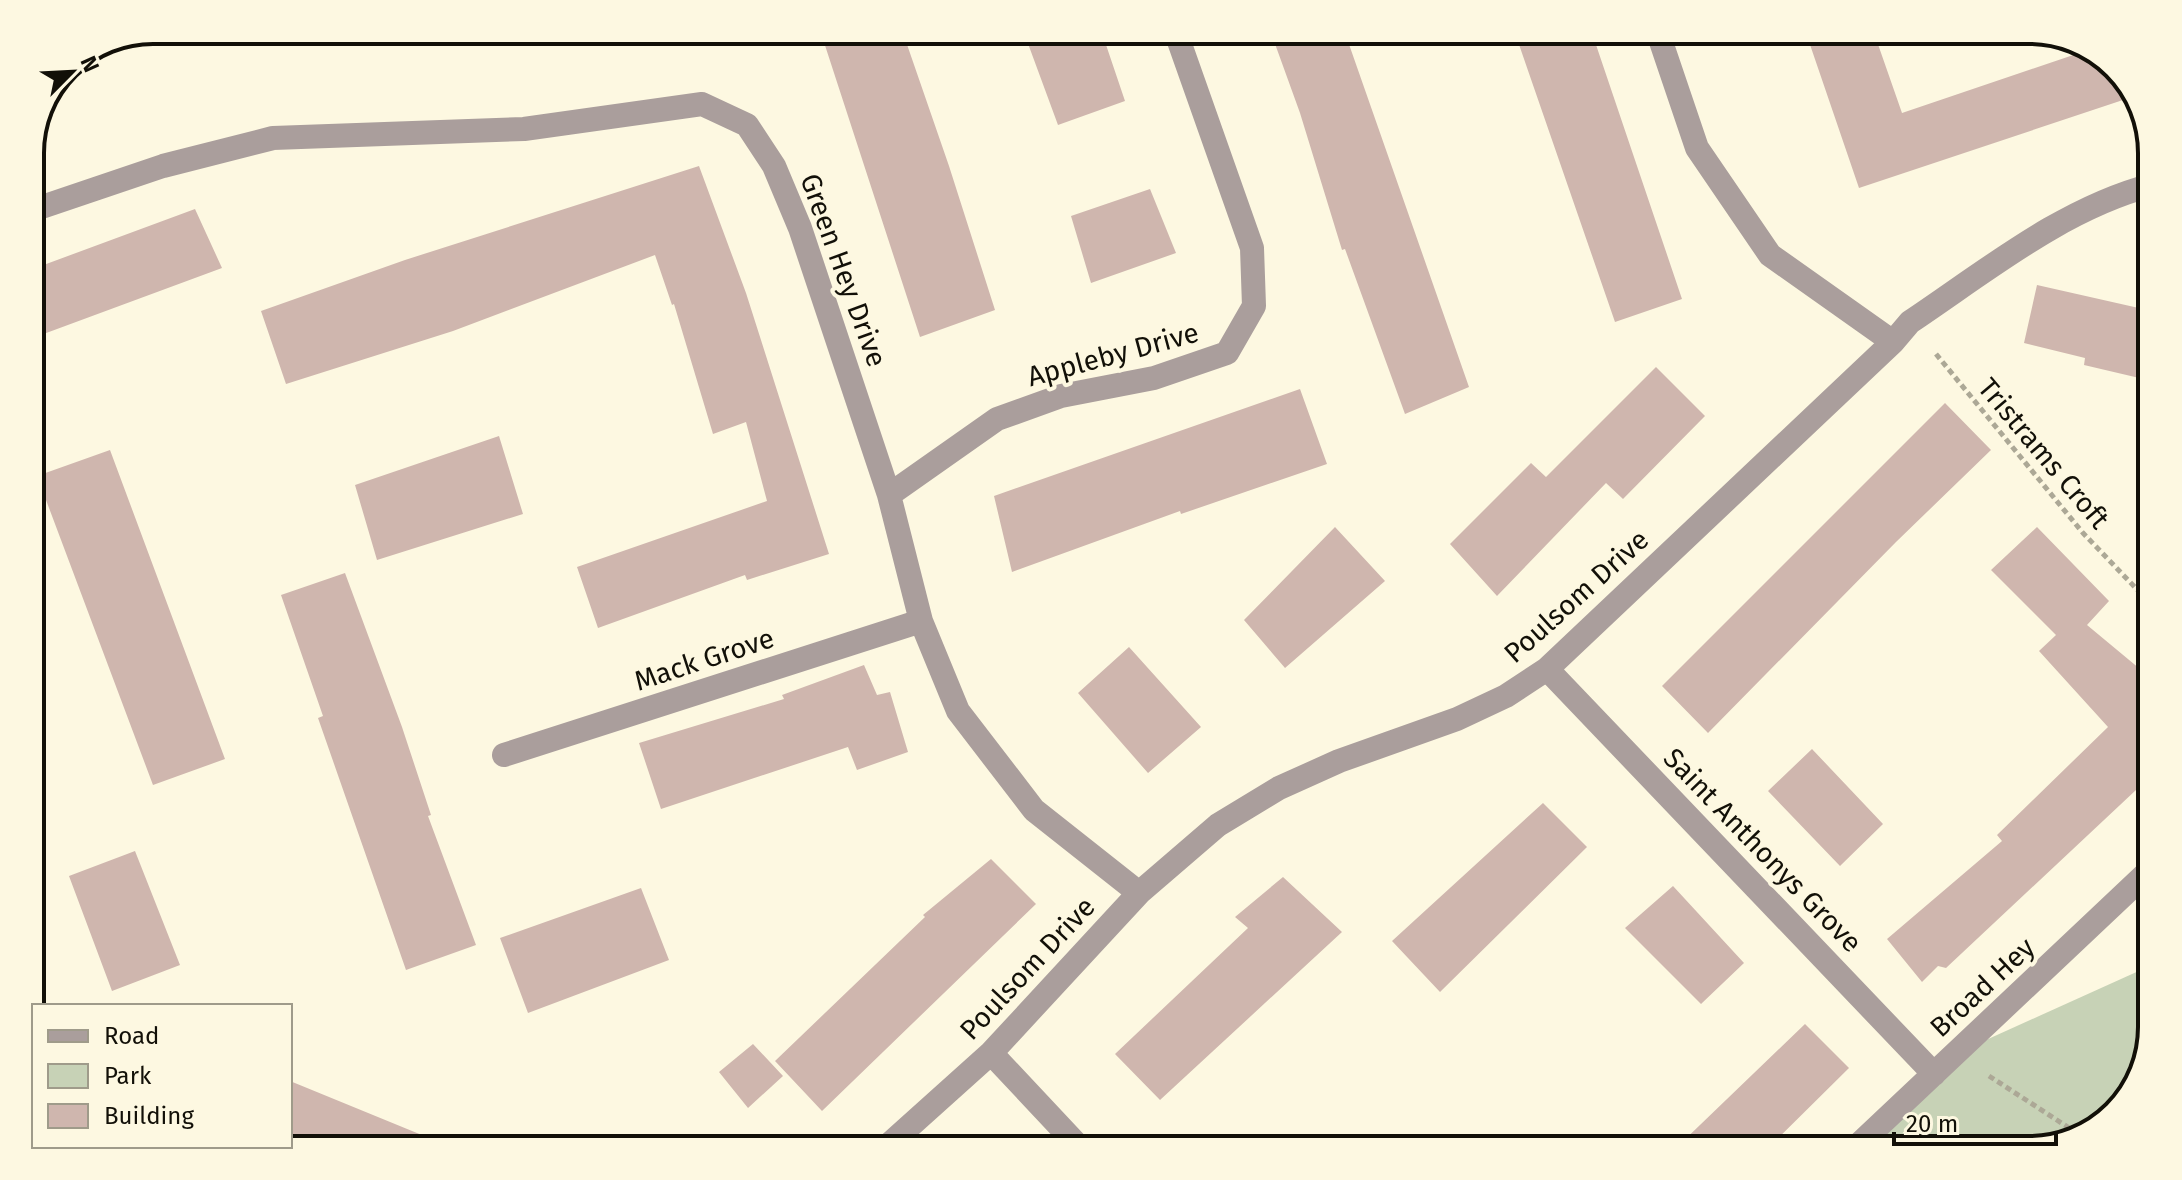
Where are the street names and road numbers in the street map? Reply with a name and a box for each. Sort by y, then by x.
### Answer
street label: Green Hey Drive [793,169,894,371]
street label: Appleby Drive [1024,316,1202,393]
street label: Tristrams Croft [1971,371,2117,536]
street label: Poulsom Drive [1497,523,1655,670]
street label: Mack Grove [630,621,778,698]
street label: Saint Anthonys Grove [1657,742,1869,959]
street label: Poulsom Drive [953,890,1102,1046]
street label: Broad Hey [1923,931,2041,1044]

